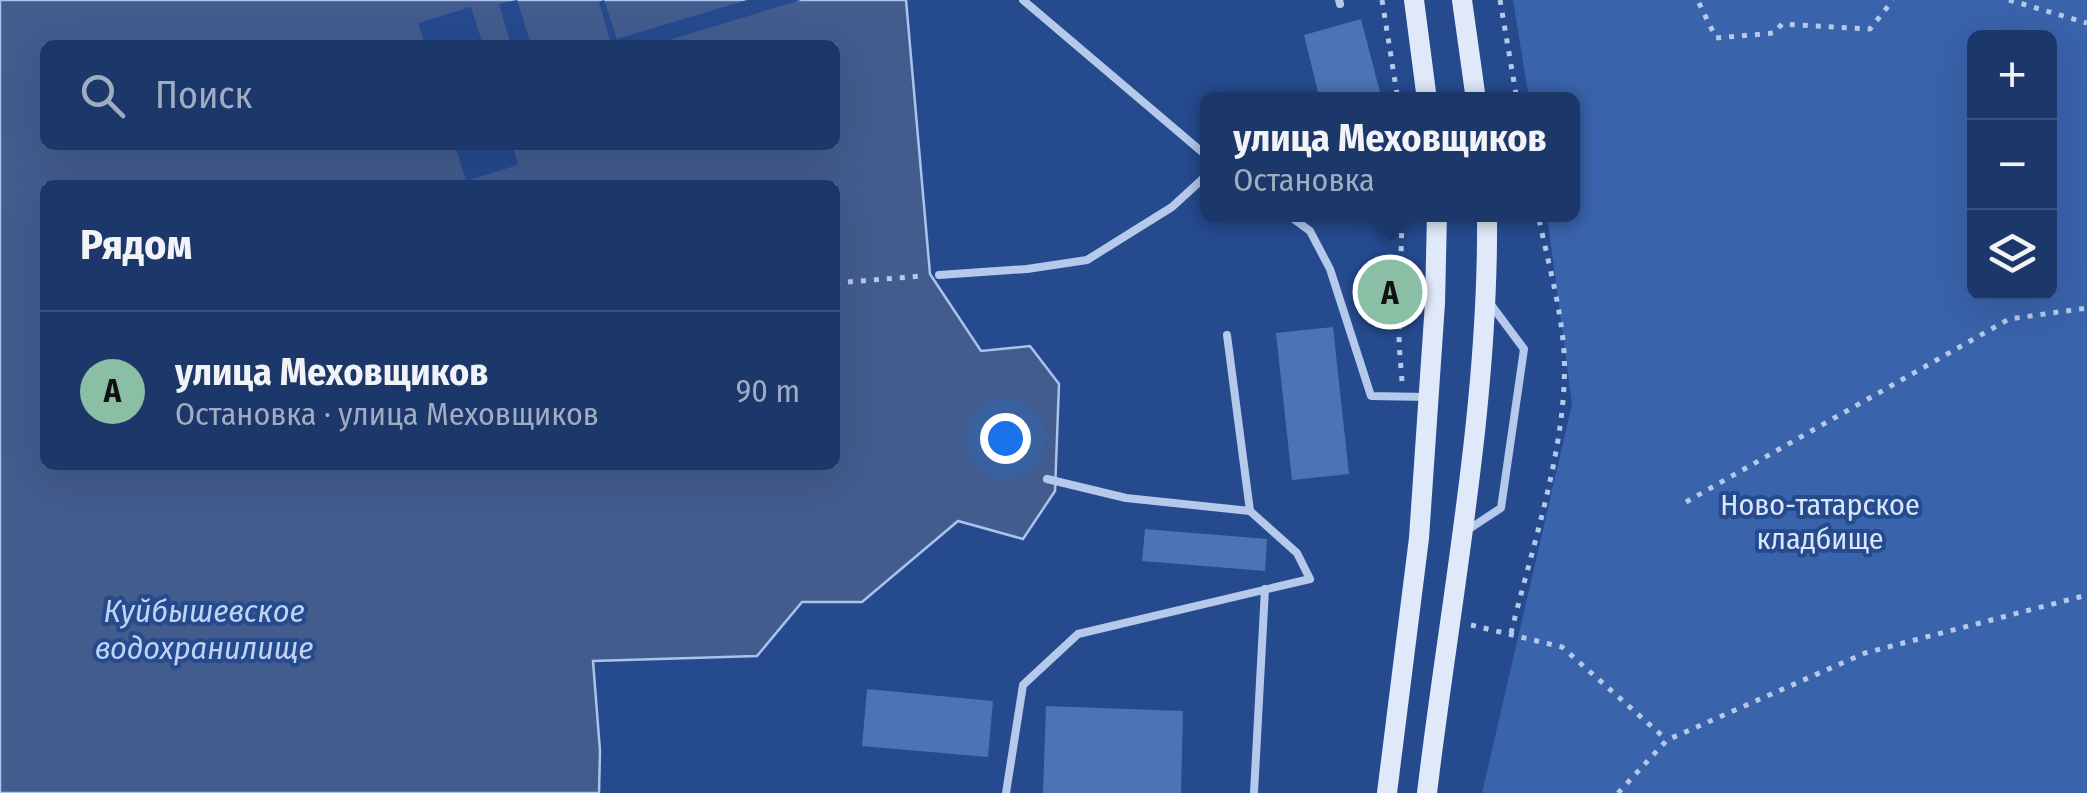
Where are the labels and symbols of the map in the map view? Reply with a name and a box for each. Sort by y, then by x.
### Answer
pin: A [1358,254,1422,330]
your location [980,413,1031,464]
park label: Ново-татарское кладбище [1720,487,1920,557]
water label: Куйбышевское водохранилище [95,592,313,667]

